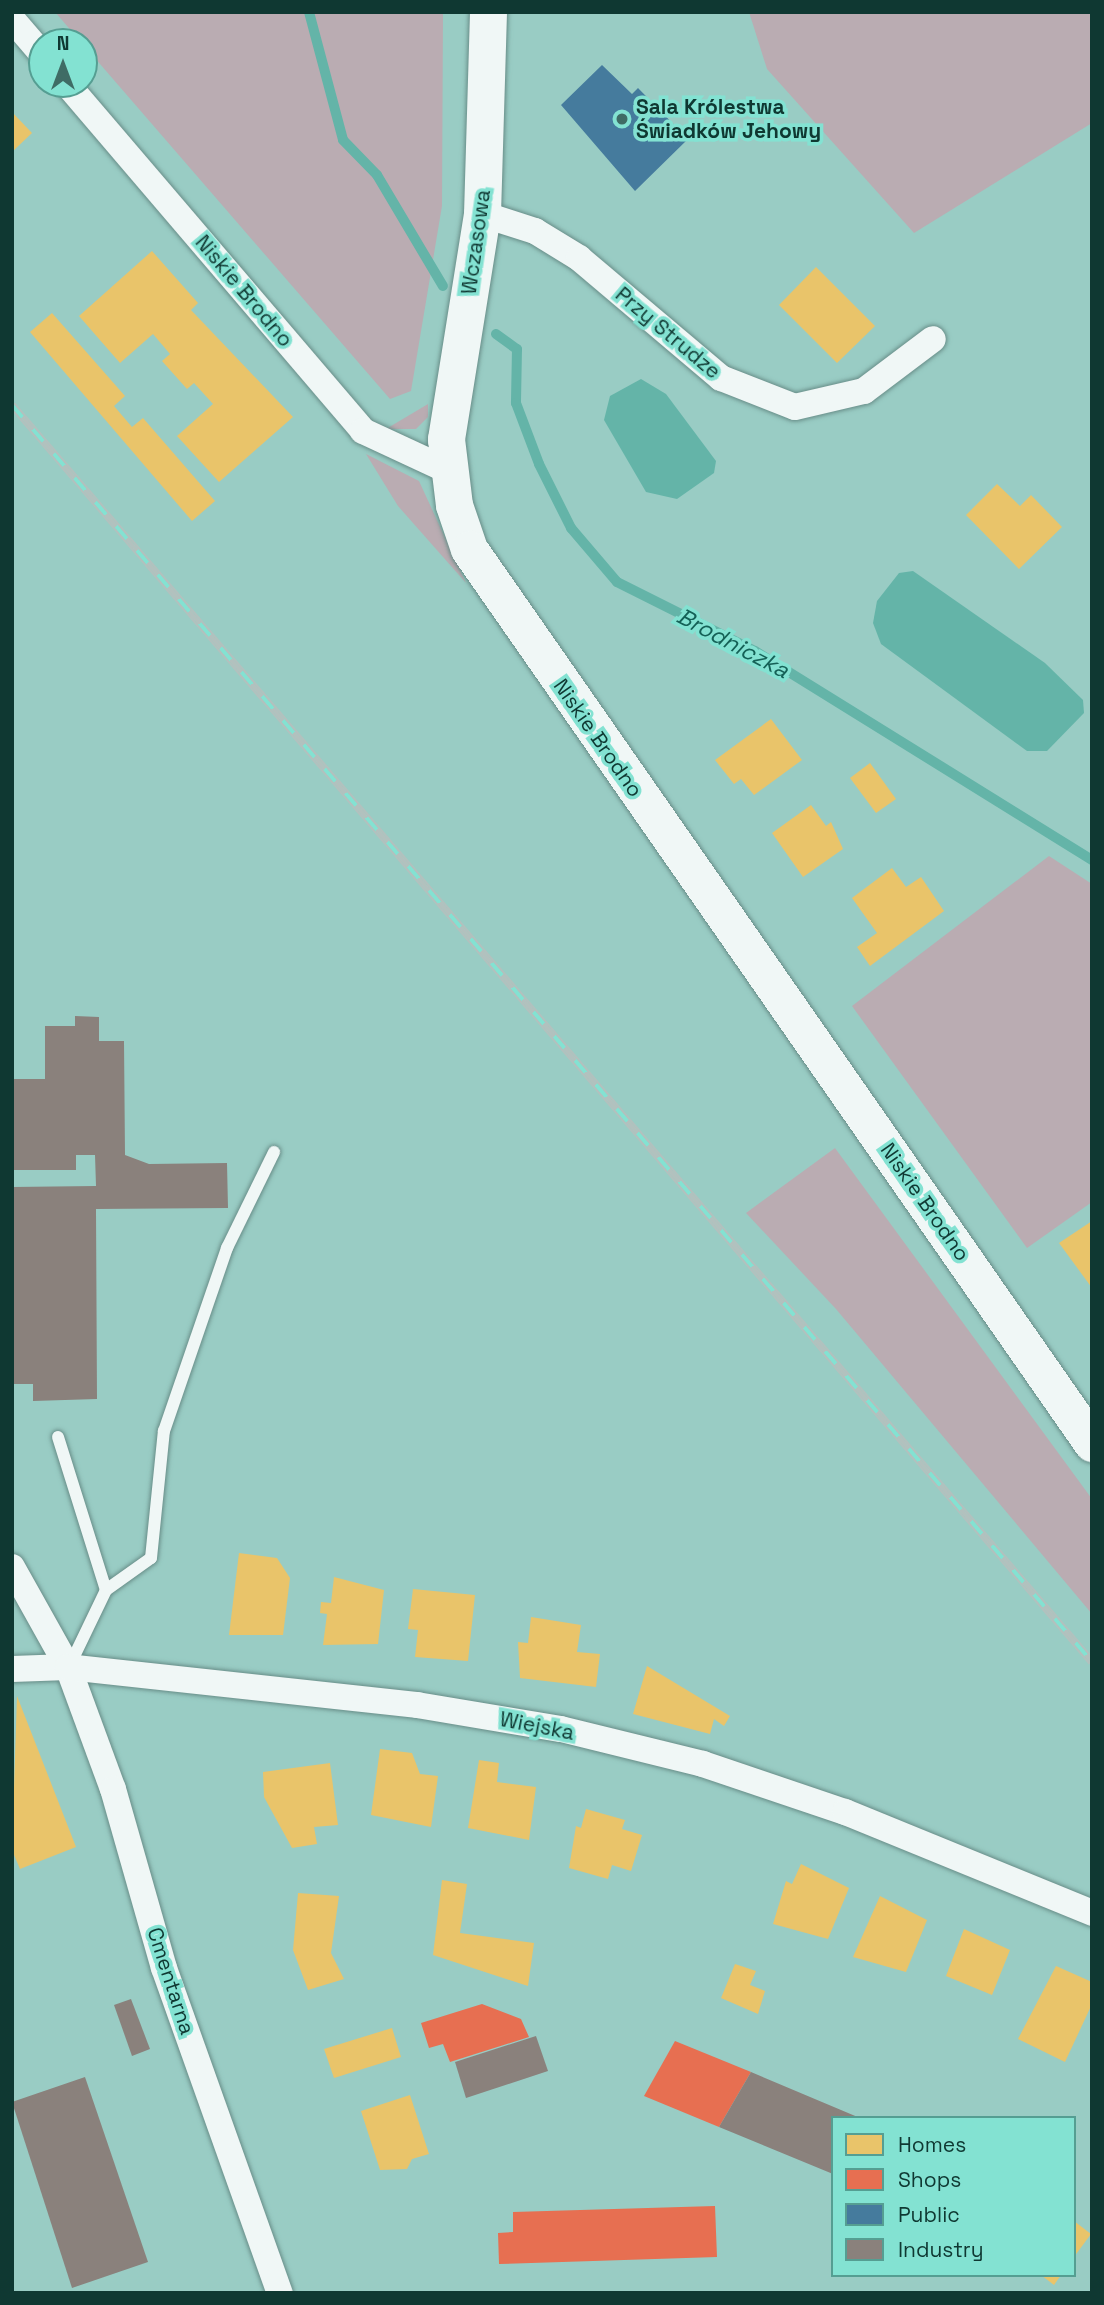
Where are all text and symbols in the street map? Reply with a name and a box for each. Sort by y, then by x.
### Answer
north arrow [28,28,98,98]
text: N [57,31,69,56]
place label: Sala Królestwa Świadków Jehowy [636,94,821,144]
marker: Sala Królestwa Świadków Jehowy [614,111,630,127]
street label: Wczasowa [456,188,496,296]
street label: Niskie Brodno [190,230,298,352]
street label: Przy Strudze [610,282,726,384]
water label: Brodniczka [672,602,794,684]
street label: Niskie Brodno [548,674,648,802]
street label: Niskie Brodno [875,1138,975,1266]
street label: Wiejska [498,1706,576,1746]
street label: Cmentarna [142,1924,200,2038]
legend [831,2116,1076,2277]
text: Homes [898,2131,966,2158]
text: Shops [898,2166,961,2193]
text: Public [898,2201,960,2228]
text: Industry [898,2236,984,2263]

